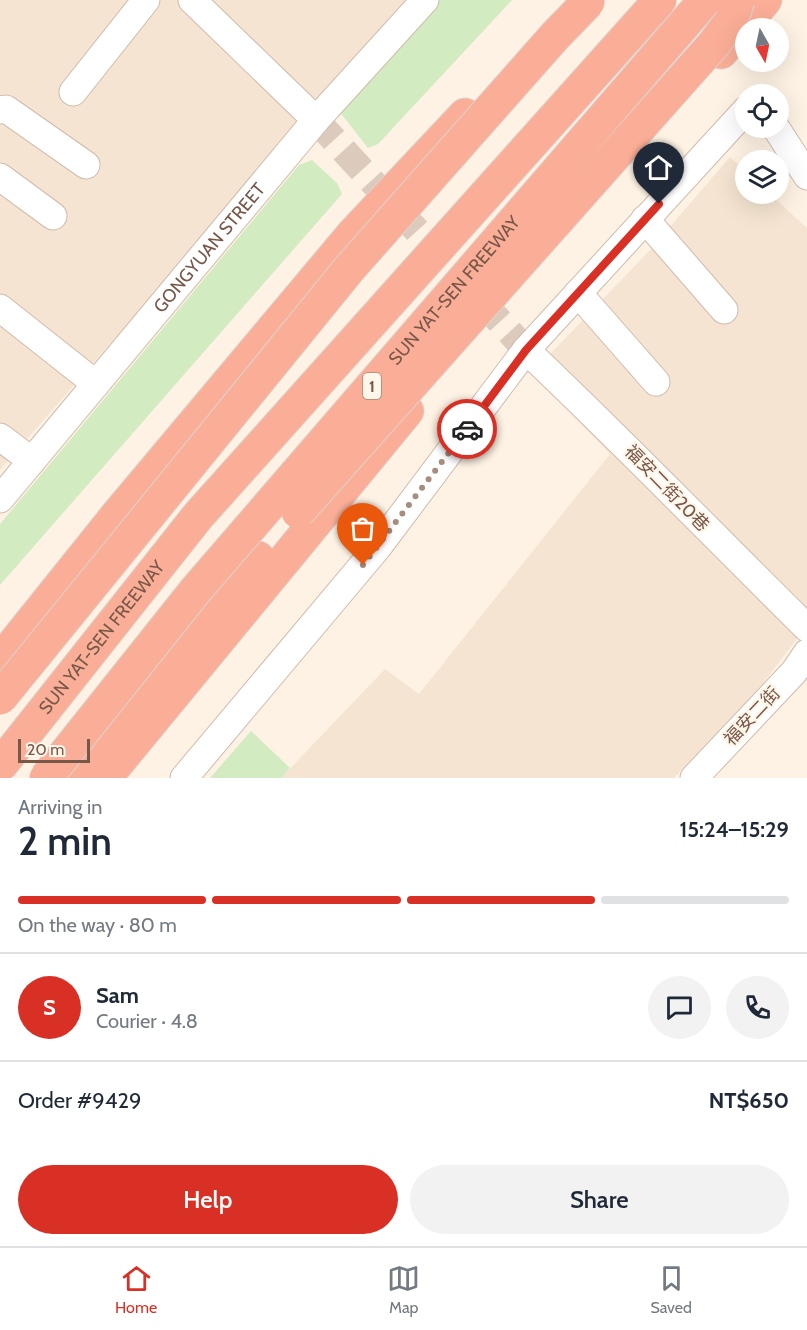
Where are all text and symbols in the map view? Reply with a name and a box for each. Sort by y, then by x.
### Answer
north arrow [735,18,789,72]
map controls [735,18,789,204]
button: locate [735,84,789,138]
pin [633,142,684,204]
button: layers [735,150,789,204]
icon: home [642,151,675,184]
street label: GONGYUAN STREET [149,178,270,317]
street label: SUN YAT-SEN FREEWAY [384,211,525,370]
road number: 1 [363,373,381,399]
courier [437,399,497,459]
icon: car [451,413,484,446]
street label: 福安二街20巷 [620,440,714,536]
pin [337,503,388,565]
icon: bag [346,512,379,545]
street label: SUN YAT-SEN FREEWAY [34,556,170,719]
street label: 福安二街 [719,682,785,750]
scale bar [18,736,90,764]
text: 20 m [27,740,64,759]
text: Arriving in [18,795,102,819]
text: 15:24–15:29 [680,816,789,843]
text: 2 min [18,817,112,865]
text: On the way · 80 m [18,913,177,937]
button: chat [648,976,711,1039]
button: phone [726,976,789,1039]
text: Sam [96,982,139,1009]
text: S [43,994,56,1021]
text: Courier · 4.8 [96,1009,198,1033]
text: Order #9429 [18,1087,142,1114]
text: NT$650 [709,1087,789,1114]
button: Help [18,1165,398,1234]
button: Share [410,1165,789,1234]
tab: Home [115,1262,157,1317]
tab: Map [387,1262,420,1317]
tab: Saved [650,1262,692,1317]

